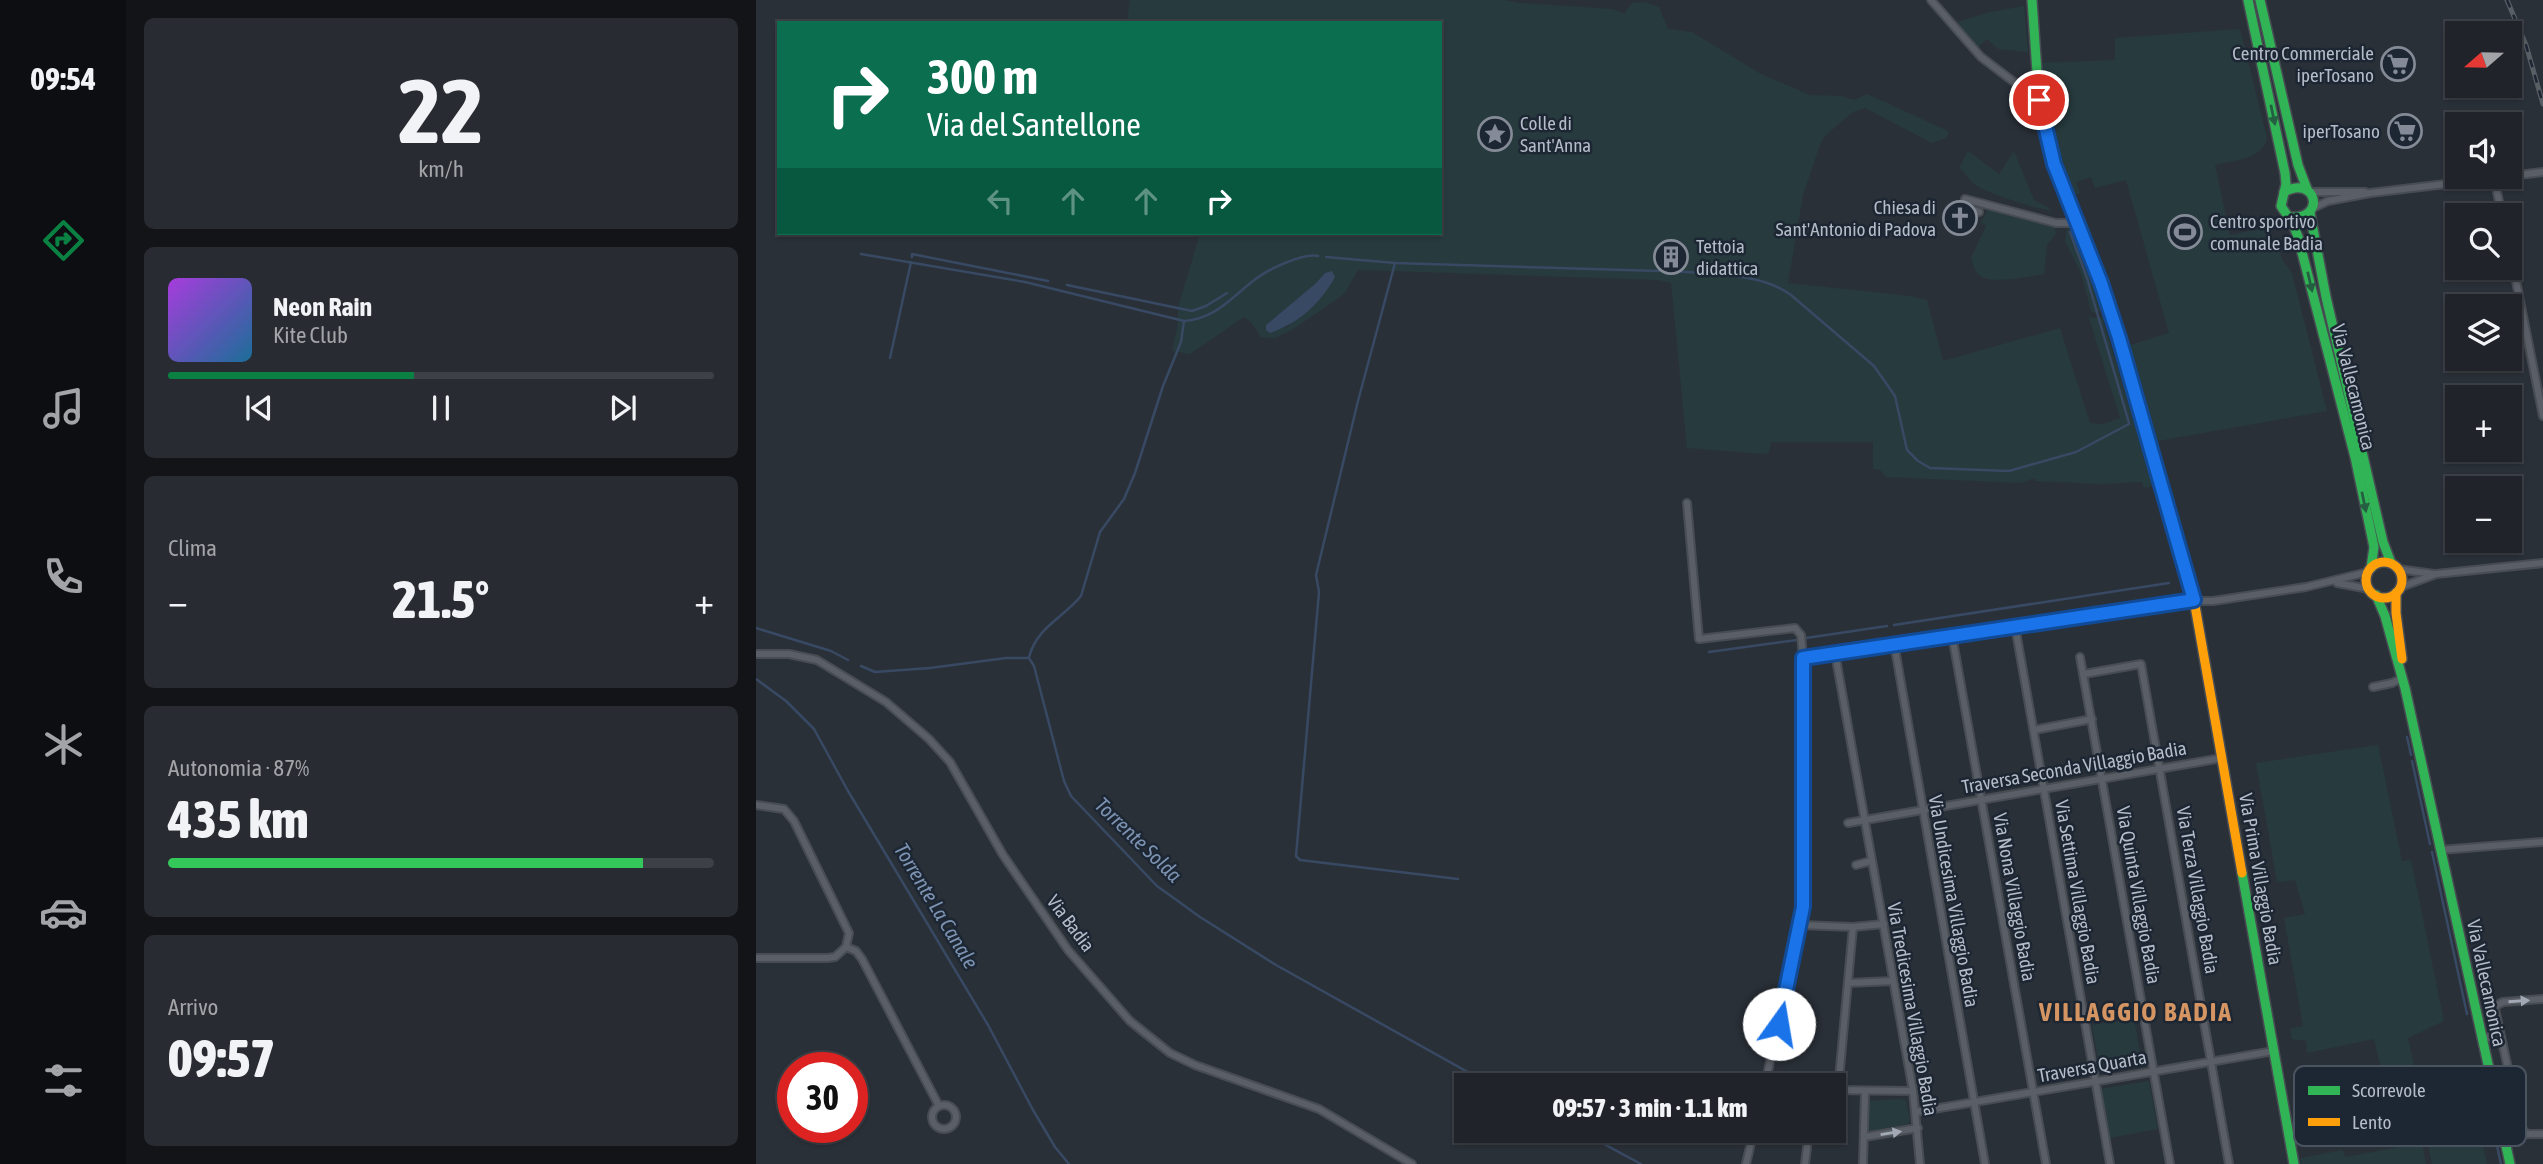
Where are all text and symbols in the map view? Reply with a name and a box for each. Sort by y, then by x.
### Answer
north arrow [2445,21,2522,98]
map controls [2445,21,2522,553]
place label: Centro Commerciale iperTosano [2232,42,2374,86]
supermarket icon: Centro Commerciale iperTosano [2379,45,2417,83]
text: 300 m [927,48,1038,104]
icon: right [812,49,903,140]
text: 22 [398,58,484,162]
text: 09:54 [30,60,96,97]
pin [2009,70,2069,130]
icon: arrive [2020,81,2058,119]
one-way arrow [2268,104,2279,126]
text: Via del Santellone [927,106,1141,143]
place label: Colle di Sant'Anna [1520,112,1591,156]
supermarket icon: iperTosano [2386,112,2424,150]
button: sound [2445,112,2522,189]
place icon: Colle di Sant'Anna [1476,115,1514,153]
place label: iperTosano [2303,120,2380,142]
text: km/h [418,156,464,182]
icon: left [981,182,1019,220]
icon: ahead [1054,182,1092,220]
icon: ahead [1127,182,1165,220]
icon: right [1200,182,1238,220]
place label: Chiesa di Sant'Antonio di Padova [1776,196,1936,240]
church icon: Chiesa di Sant'Antonio di Padova [1941,199,1979,237]
button: search [2445,203,2522,280]
place label: Centro sportivo comunale Badia [2210,210,2323,254]
sports icon: Centro sportivo comunale Badia [2166,213,2204,251]
icon: directions [39,216,88,265]
place label: Tettoia didattica [1696,235,1758,279]
building icon: Tettoia didattica [1652,238,1690,276]
one-way arrow [2304,271,2315,293]
text: Neon Rain [273,292,372,322]
button: layers [2445,294,2522,371]
text: Kite Club [273,322,348,348]
street label: Via Vallecamonica [2328,322,2380,452]
icon: music [39,384,88,433]
button: + [2445,385,2522,462]
icon: previous [240,389,278,427]
icon: pause [422,389,460,427]
icon: next [604,389,642,427]
button: − [2445,476,2522,553]
one-way arrow [2359,491,2370,513]
text: Clima [168,535,217,561]
icon: phone [39,552,88,601]
text: 21.5° [393,569,489,629]
text: − [168,579,188,622]
text: + [694,579,714,622]
icon: climate [39,720,88,769]
street label: Traversa Seconda Villaggio Badia [1960,736,2188,798]
text: Autonomia · 87% [168,755,309,781]
text: 435 km [168,789,309,849]
street label: Via Prima Villaggio Badia [2235,791,2287,967]
water label: Torrente Solda [1090,792,1187,887]
street label: Via Undicesima Villaggio Badia [1924,793,1984,1009]
street label: Via Settima Villaggio Badia [2051,798,2105,986]
street label: Via Quinta Villaggio Badia [2113,804,2165,986]
street label: Via Terza Villaggio Badia [2172,805,2224,975]
street label: Via Nona Villaggio Badia [1989,811,2041,983]
water label: Torrente La Canale [890,838,984,973]
icon: car [39,888,88,937]
street label: Via Badia [1043,890,1099,956]
street label: Via Tredicesima Villaggio Badia [1883,901,1943,1117]
street label: Via Vallecamonica [2463,918,2511,1048]
position arrow [1742,987,1816,1061]
text: Arrivo [168,994,218,1020]
one-way arrow [2508,995,2530,1006]
district label: VILLAGGIO BADIA [2038,997,2233,1027]
text: 09:57 [168,1028,275,1088]
street label: Traversa Quarta [2036,1046,2148,1086]
speed limit sign: 30 [777,1052,868,1143]
icon: filters [39,1056,88,1105]
legend [2294,1066,2526,1146]
text: Scorrevole [2352,1079,2426,1101]
text: 09:57 · 3 min · 1.1 km [1553,1093,1747,1123]
text: Lento [2352,1111,2391,1133]
one-way arrow [1880,1127,1902,1138]

